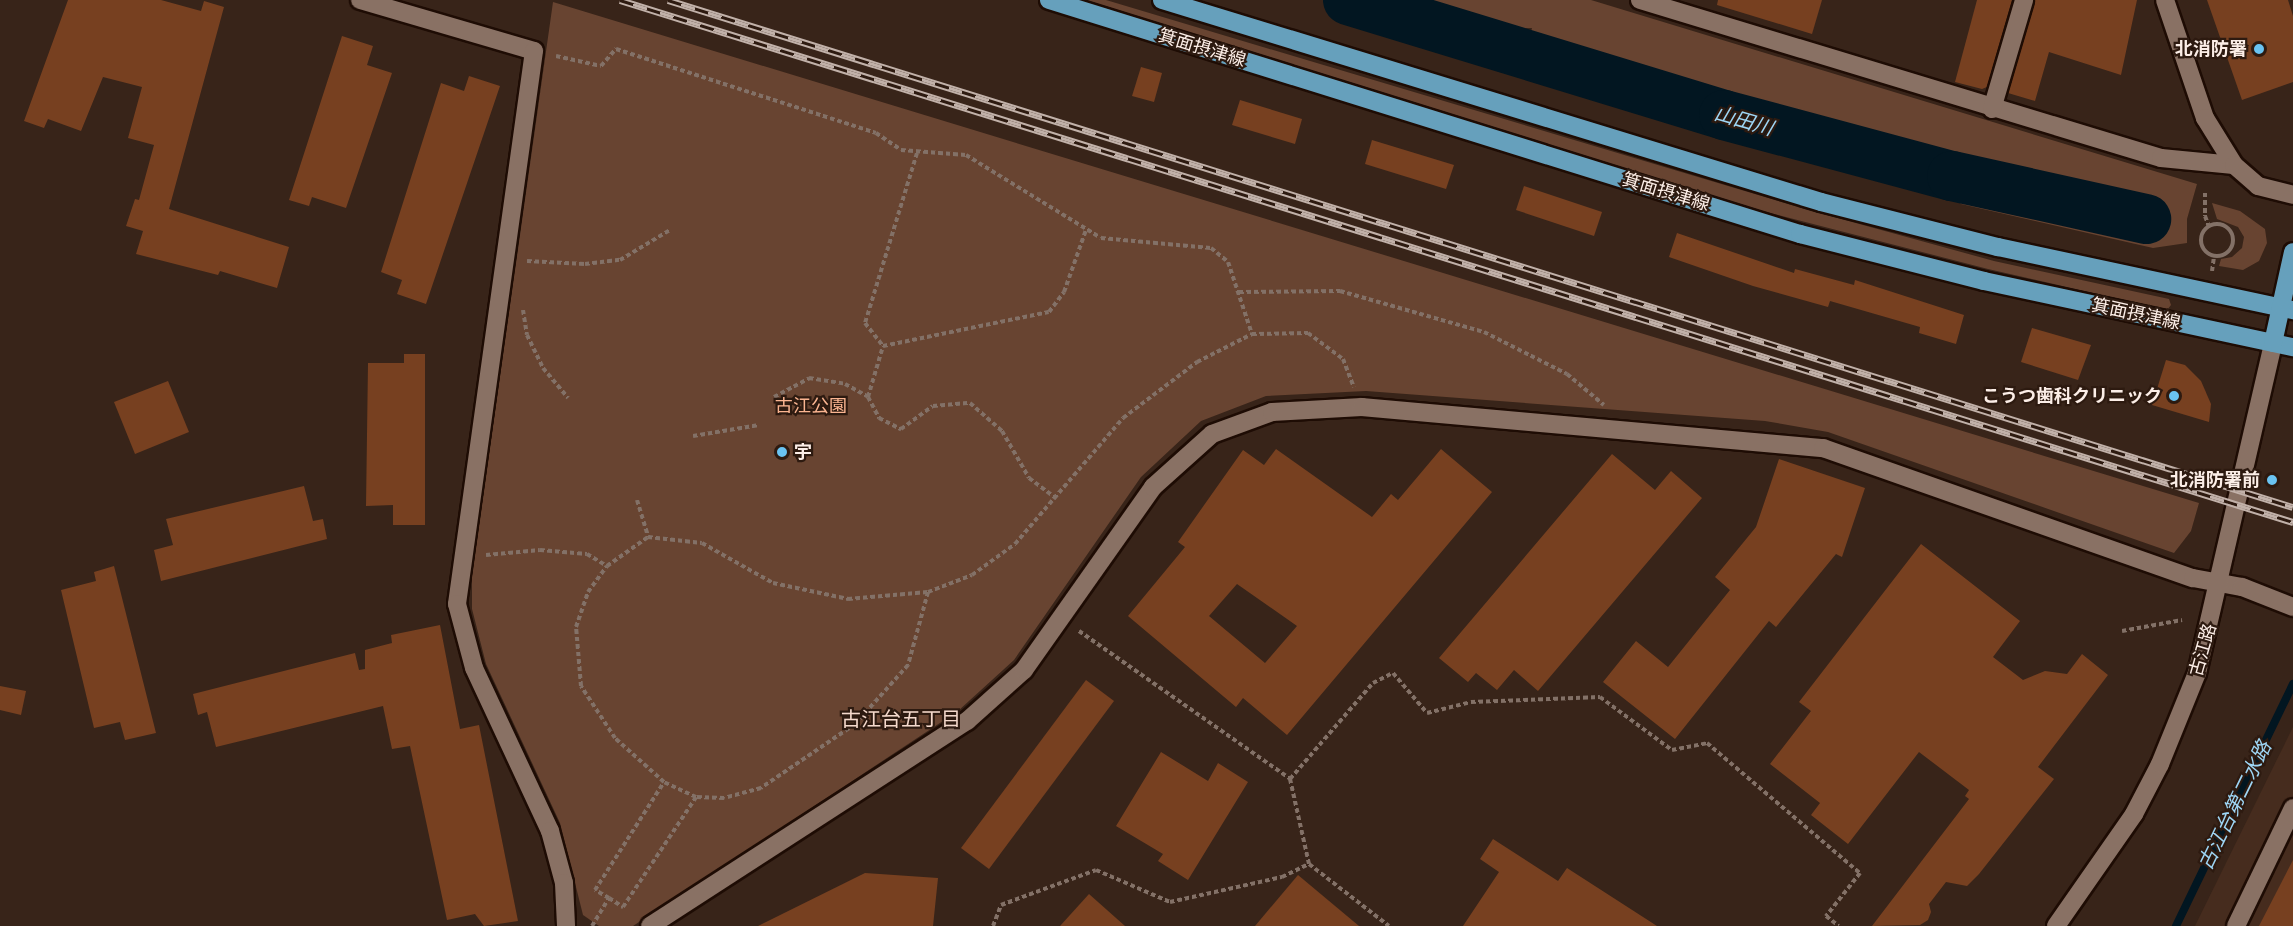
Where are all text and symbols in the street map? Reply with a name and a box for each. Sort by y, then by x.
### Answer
street label: 箕面摂津線 [1156,25,1248,71]
place label: 北消防署 [2175,38,2247,60]
marker: 北消防署 [2252,42,2266,56]
water label: 山田川 [1712,100,1776,140]
street label: 箕面摂津線 [1620,169,1712,215]
street label: 箕面摂津線 [2090,294,2182,334]
place label: こうつ歯科クリニック [1982,385,2162,407]
marker: こうつ歯科クリニック [2167,389,2181,403]
park label: 古江公園 [775,395,847,417]
place label: 宇 [794,441,812,463]
marker: 宇 [775,445,789,459]
place label: 北消防署前 [2170,469,2260,491]
marker: 北消防署前 [2265,473,2279,487]
street label: 古江路 [2185,621,2221,679]
district label: 古江台五丁目 [841,706,961,730]
water label: 古江台第二水路 [2193,737,2275,873]

